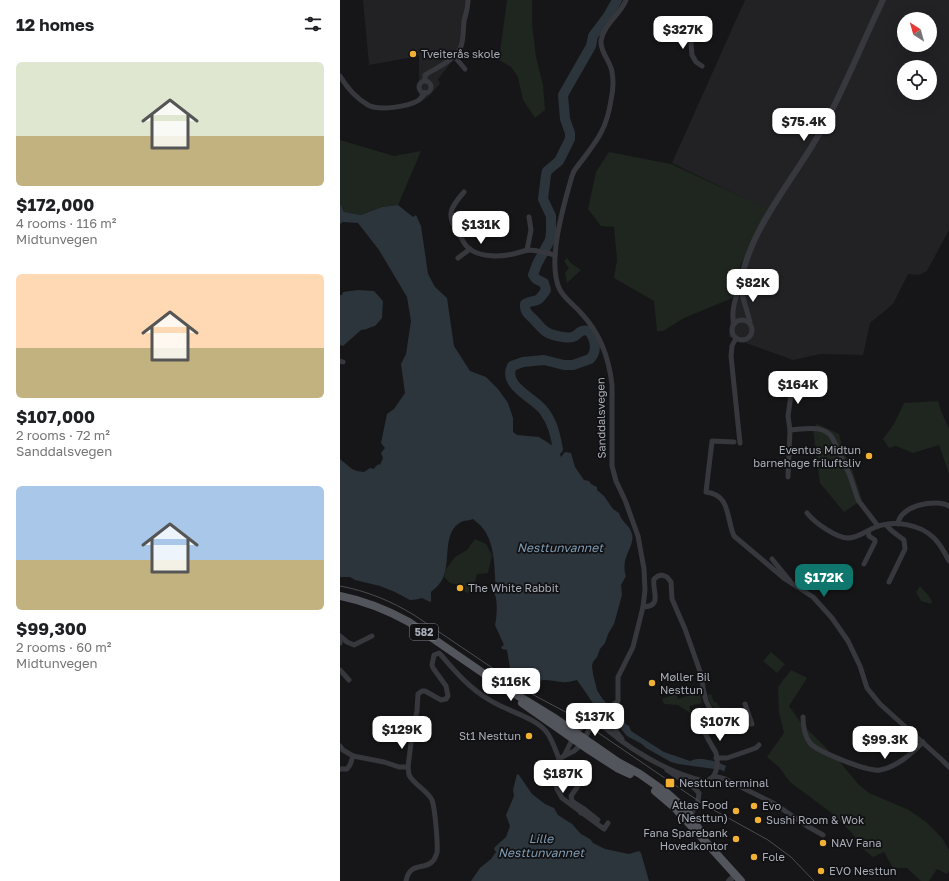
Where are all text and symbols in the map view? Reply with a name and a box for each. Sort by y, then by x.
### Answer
north arrow [897,12,937,52]
map controls [897,12,937,100]
icon: filters [302,13,324,35]
text: 12 homes [16,14,94,35]
pin: $327K [655,16,711,50]
text: $327K [662,21,704,37]
place label: Tveiterås skole [421,47,500,60]
marker: Tveiterås skole [408,49,418,59]
button: locate [897,60,937,100]
icon: home [134,88,206,160]
pin: $75.4K [771,108,837,142]
text: $75.4K [781,113,827,129]
text: $172,000 [16,194,94,215]
pin: $131K [453,211,509,245]
text: 4 rooms · 116 m² [16,215,116,231]
text: $131K [461,216,501,232]
text: Midtunvegen [16,231,98,247]
pin: $82K [729,269,777,303]
text: $82K [736,274,770,290]
icon: home [134,300,206,372]
pin: $164K [770,371,826,405]
text: $164K [777,376,819,392]
street label: Sanddalsvegen [593,377,608,459]
text: $107,000 [16,406,95,427]
text: 2 rooms · 72 m² [16,427,110,443]
text: Sanddalsvegen [16,443,112,459]
place label: Eventus Midtun barnehage friluftsliv [753,443,861,469]
marker: Eventus Midtun barnehage friluftsliv [864,451,874,461]
icon: home [134,512,206,584]
water label: Nesttunvannet [517,540,604,555]
pin: $172K [796,564,852,598]
text: $172K [804,569,844,585]
place label: The White Rabbit [468,581,559,594]
marker: The White Rabbit [455,583,465,593]
text: $99,300 [16,618,87,639]
road number: 582 [410,624,438,640]
text: 2 rooms · 60 m² [16,639,112,655]
text: Midtunvegen [16,655,98,671]
pin: $116K [483,668,539,702]
place label: Møller Bil Nesttun [660,670,711,696]
text: $116K [491,673,531,689]
marker: Møller Bil Nesttun [647,678,657,688]
pin: $137K [567,703,623,737]
text: $137K [575,708,615,724]
pin: $107K [692,708,748,742]
text: $107K [700,713,740,729]
pin: $129K [374,716,430,750]
text: $129K [381,721,423,737]
pin: $99.3K [852,726,918,760]
place label: St1 Nesttun [459,729,521,742]
marker: St1 Nesttun [524,731,534,741]
text: $99.3K [862,731,908,747]
pin: $187K [535,760,591,794]
text: $187K [543,765,583,781]
place label: Nesttun terminal [679,776,769,789]
marker: Nesttun terminal [664,777,676,789]
place label: Atlas Food (Nesttun) [672,798,728,824]
place label: Evo [762,799,782,812]
marker: Evo [749,801,759,811]
marker: Atlas Food (Nesttun) [731,806,741,816]
place label: Sushi Room & Wok [766,813,864,826]
marker: Sushi Room & Wok [753,815,763,825]
place label: Fana Sparebank Hovedkontor [643,826,729,852]
water label: Lille Nesttunvannet [498,831,585,860]
marker: Fana Sparebank Hovedkontor [731,834,741,844]
place label: NAV Fana [831,836,881,849]
marker: NAV Fana [818,838,828,848]
place label: Fole [762,850,785,863]
marker: Fole [749,852,759,862]
place label: EVO Nesttun [829,864,897,877]
marker: EVO Nesttun [816,866,826,876]

